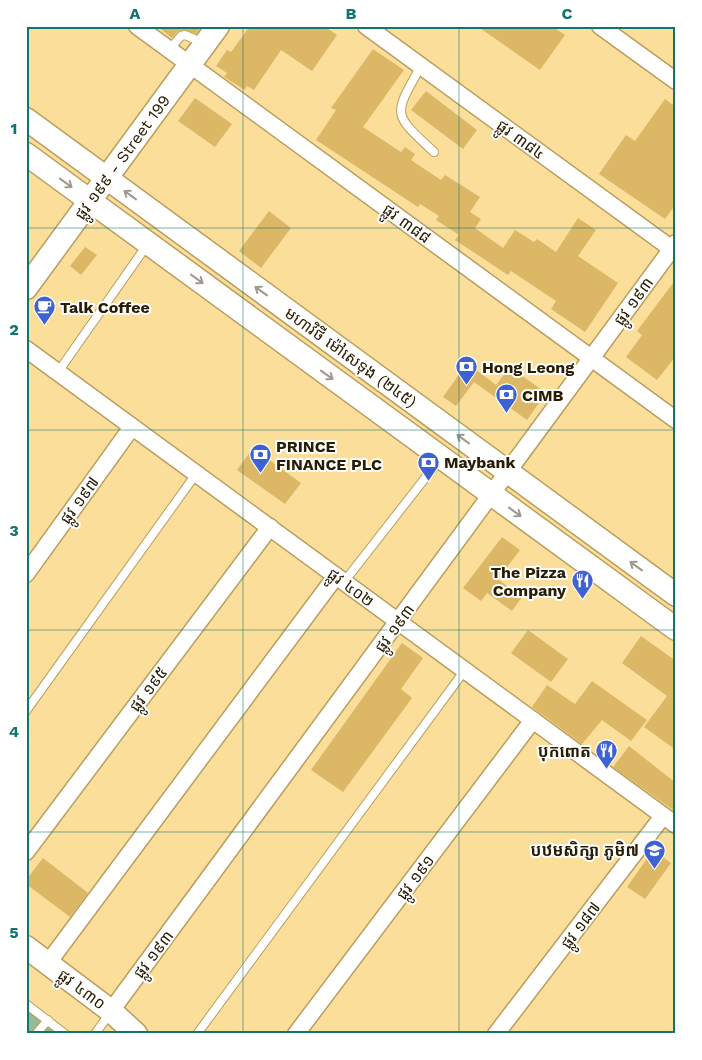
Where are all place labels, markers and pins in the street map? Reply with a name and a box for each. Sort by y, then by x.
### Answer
cafe icon: Talk Coffee [32,295,56,326]
place label: Talk Coffee [60,298,150,317]
bank icon: Hong Leong [454,355,478,386]
place label: Hong Leong [482,358,574,377]
bank icon: CIMB [494,383,518,414]
place label: CIMB [522,386,564,405]
place label: PRINCE FINANCE PLC [276,437,382,474]
bank icon: PRINCE FINANCE PLC [248,443,272,474]
bank icon: Maybank [416,450,440,481]
place label: Maybank [444,453,515,472]
place label: The Pizza Company [491,563,567,600]
restaurant icon: The Pizza Company [570,569,594,600]
restaurant icon: បុកពោត [595,739,619,770]
place label: បុកពោត [538,742,591,762]
school or university icon: បឋមសិក្សា ភូមិ៧ [643,838,667,869]
place label: បឋមសិក្សា ភូមិ៧ [530,840,639,861]

